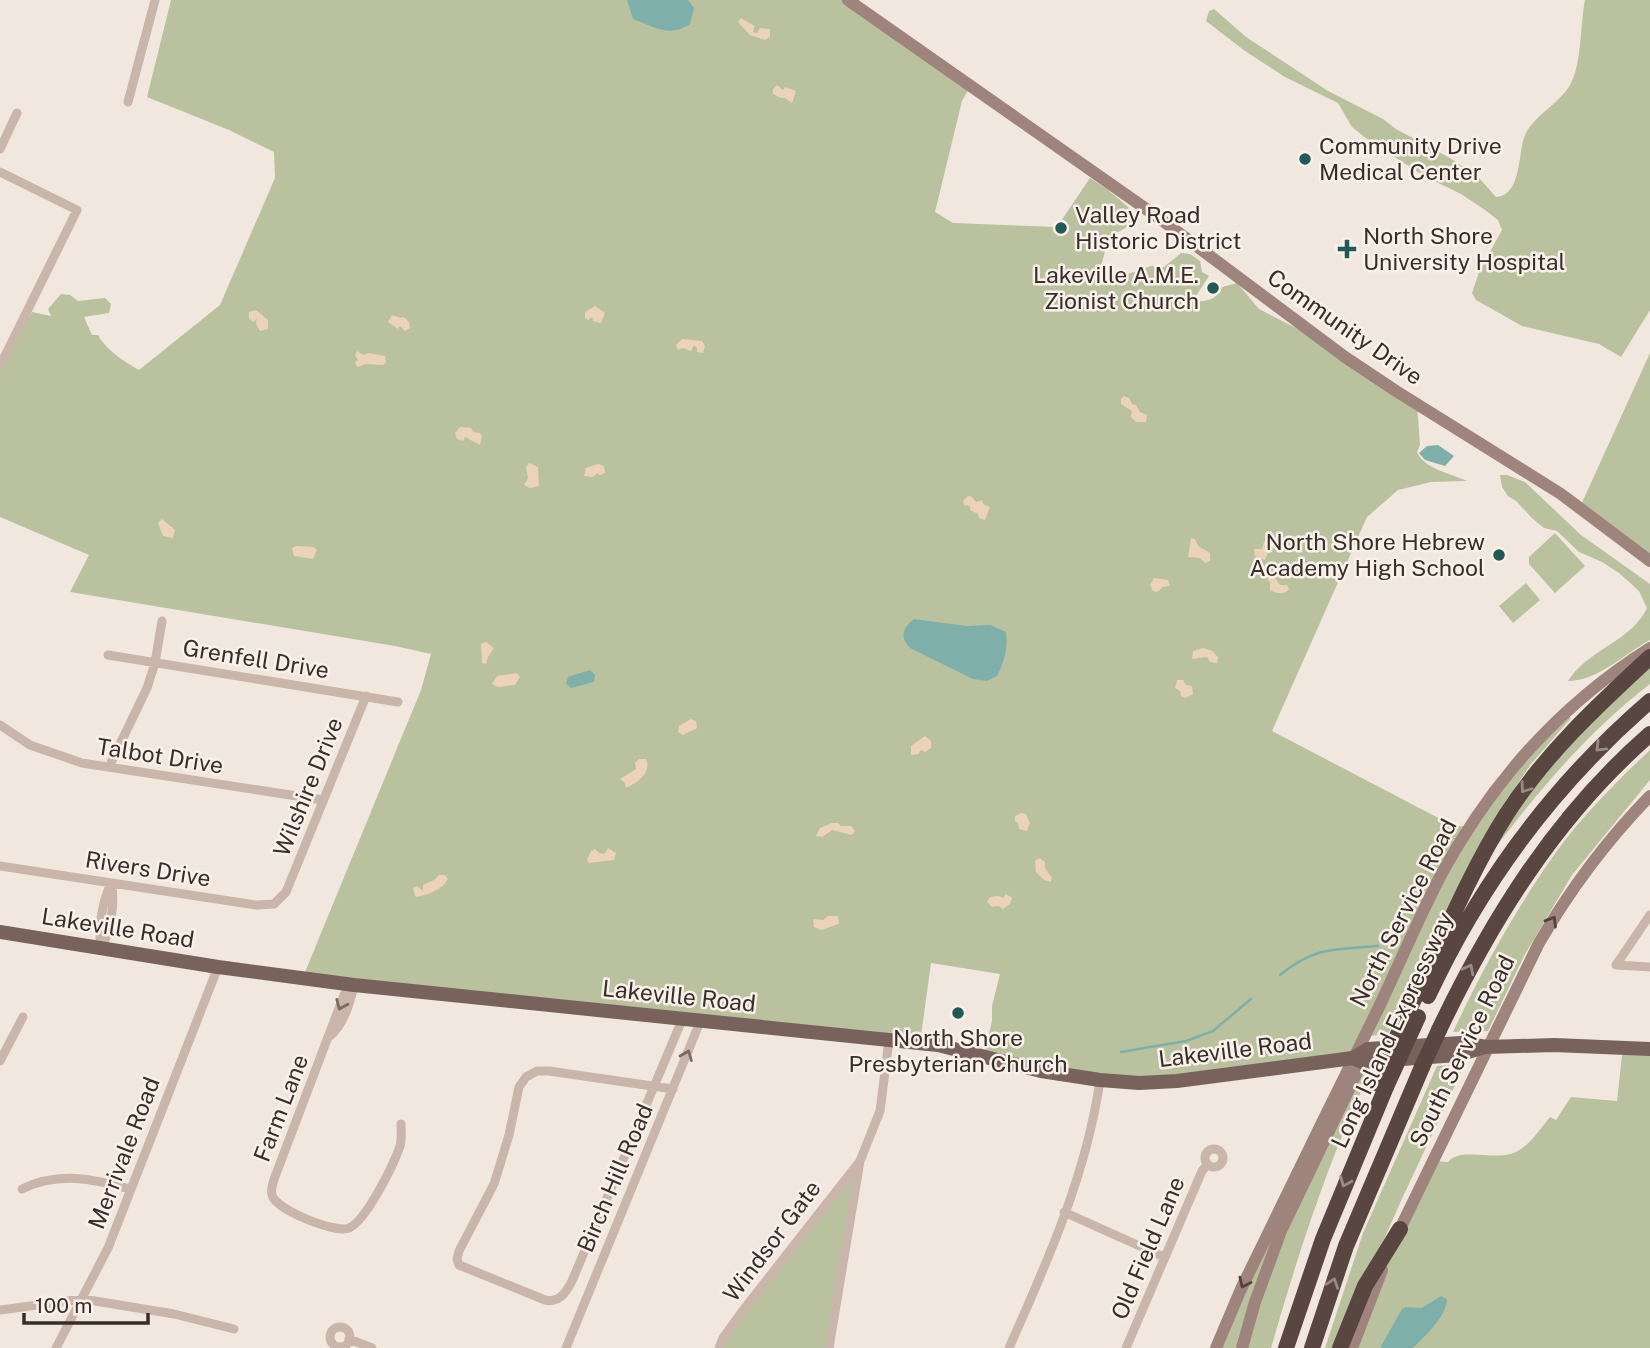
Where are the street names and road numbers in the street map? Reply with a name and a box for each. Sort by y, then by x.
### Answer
street label: Community Drive [1263,263,1428,390]
street label: Grenfell Drive [181,634,331,683]
street label: Wilshire Drive [267,713,348,860]
street label: Talbot Drive [95,732,225,779]
street label: North Service Road [1344,814,1462,1011]
street label: Rivers Drive [83,845,213,892]
street label: Lakeville Road [40,902,196,953]
street label: Long Island Expressway [1325,907,1458,1152]
street label: South Service Road [1403,951,1520,1151]
street label: Lakeville Road [601,974,757,1017]
street label: Lakeville Road [1157,1027,1313,1072]
street label: Farm Lane [248,1050,313,1165]
street label: Merrivale Road [82,1073,165,1232]
street label: Birch Hill Road [571,1100,658,1256]
street label: Old Field Lane [1105,1172,1190,1323]
street label: Windsor Gate [717,1175,826,1307]

